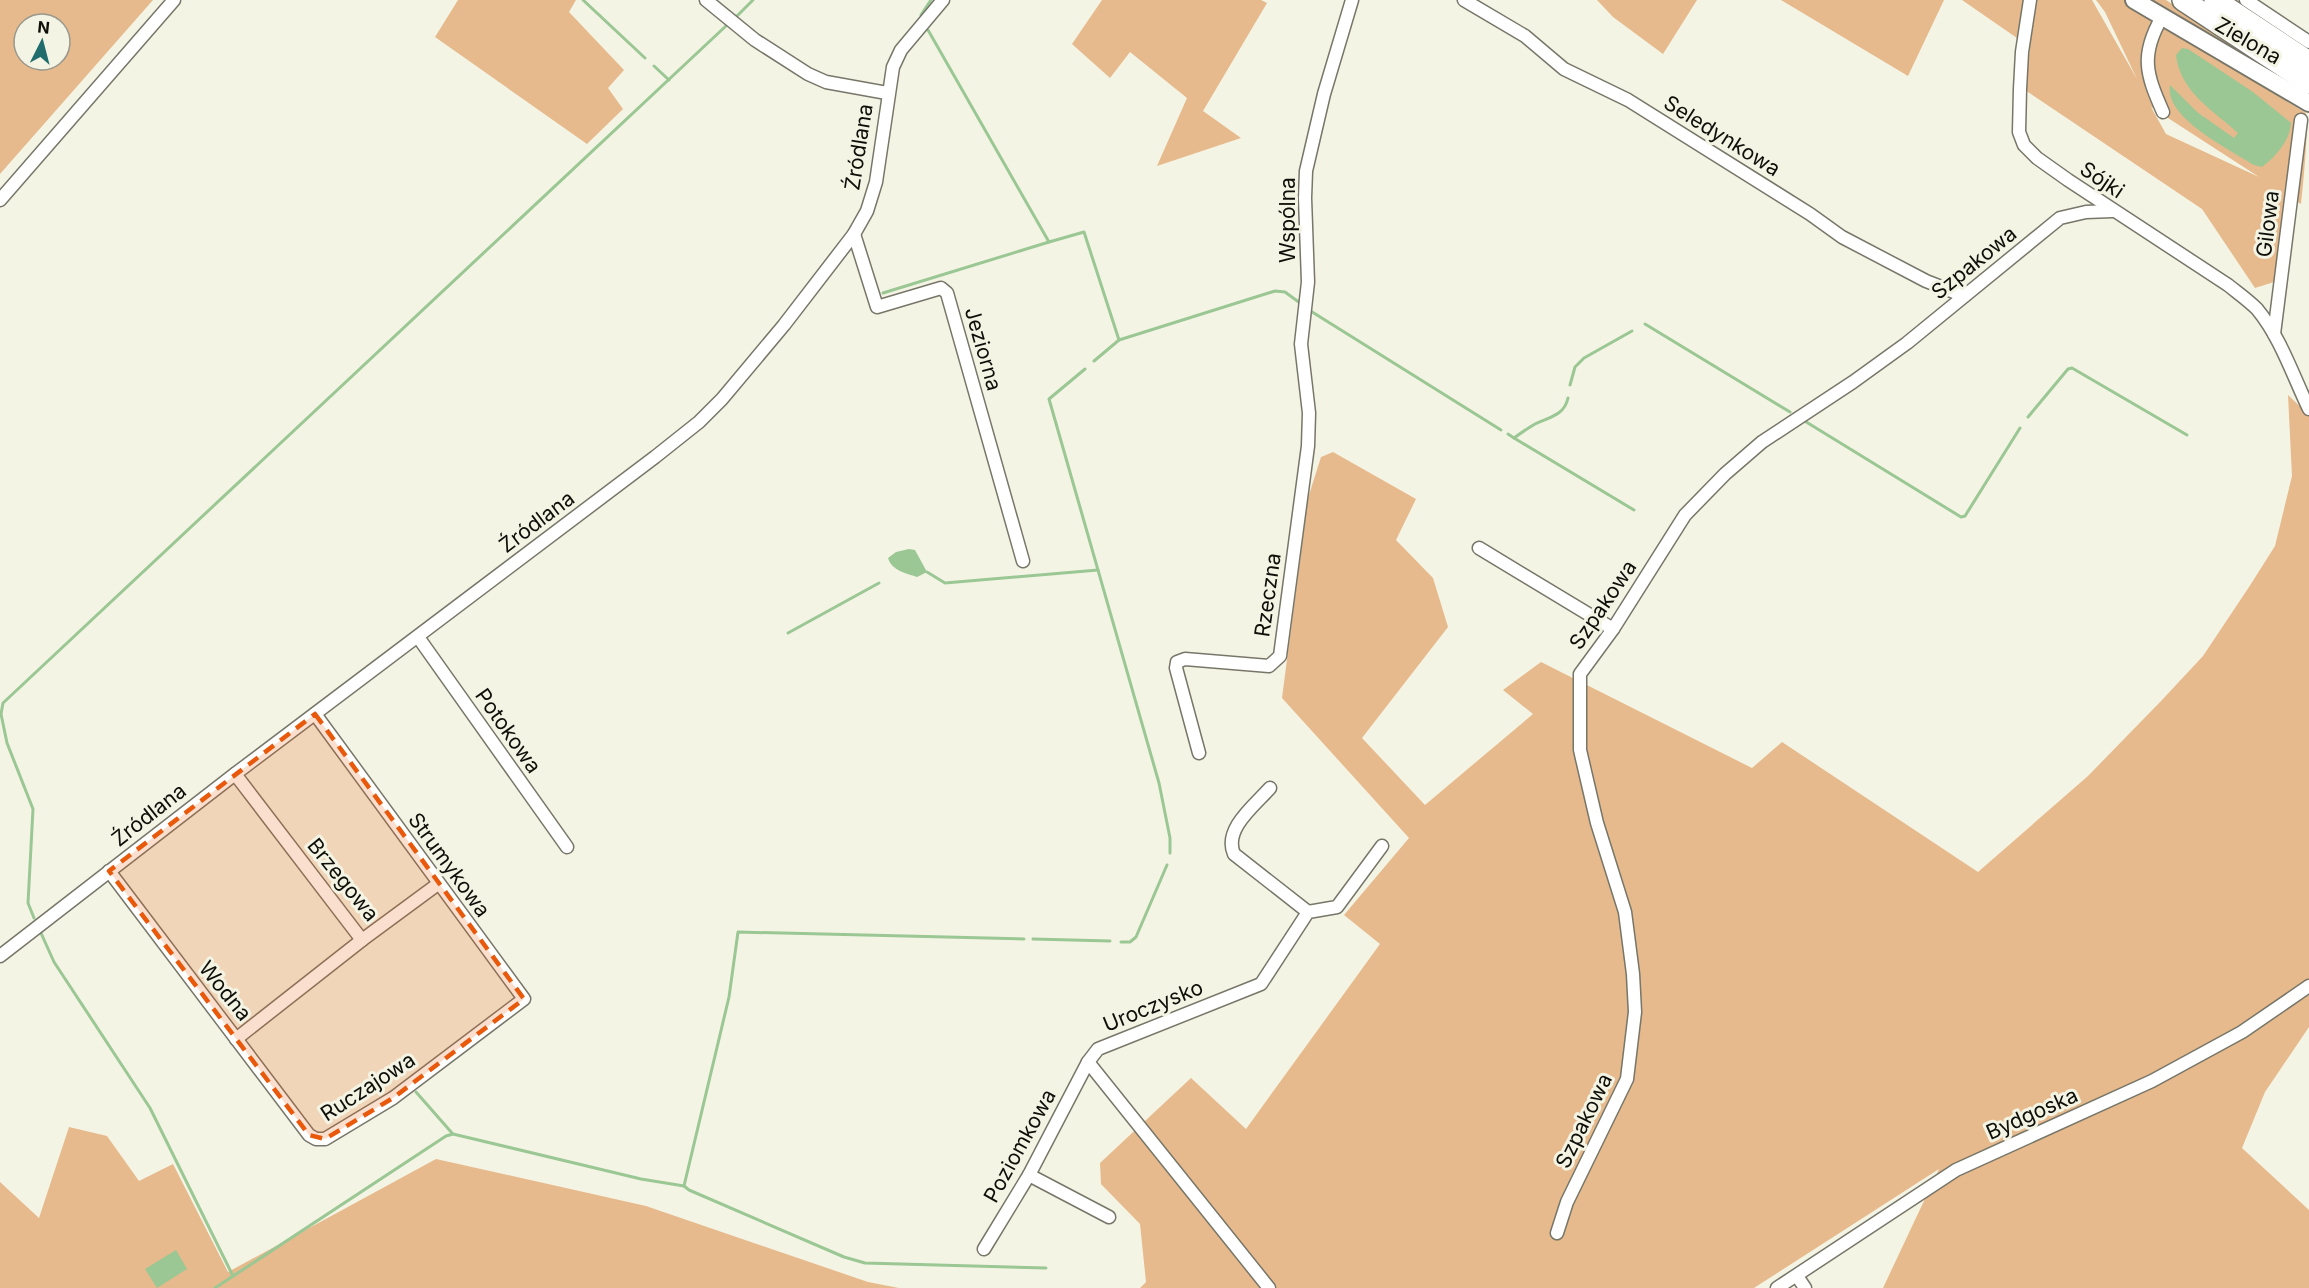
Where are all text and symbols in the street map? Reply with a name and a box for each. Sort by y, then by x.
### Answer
north arrow [12,12,72,72]
street label: Zielona [2211,12,2286,69]
text: N [36,16,51,38]
street label: Seledynkowa [1659,90,1785,181]
street label: Źródlana [838,102,878,192]
street label: Sójki [2075,156,2129,203]
street label: Wspólna [1275,177,1300,263]
street label: Gilowa [2251,189,2284,259]
street label: Szpakowa [1926,221,2021,304]
street label: Jeziorna [960,304,1007,393]
street label: Źródlana [494,485,579,558]
street label: Rzeczna [1249,551,1286,639]
street label: Szpakowa [1564,555,1642,654]
street label: Potokowa [470,684,547,778]
street label: Źródlana [106,777,191,851]
street label: Strumykowa [403,808,496,922]
street label: Brzegowa [302,833,384,926]
street label: Wodna [194,956,257,1025]
street label: Uroczysko [1099,974,1206,1037]
street label: Ruczajowa [316,1047,420,1126]
street label: Szpakowa [1550,1069,1617,1172]
street label: Bydgoska [1982,1082,2082,1145]
street label: Poziomkowa [978,1085,1061,1207]

